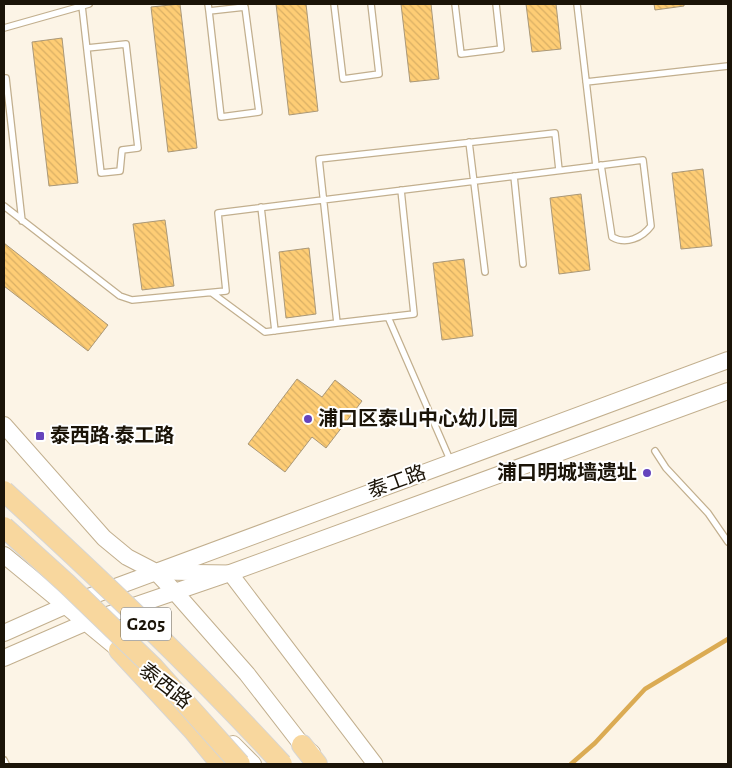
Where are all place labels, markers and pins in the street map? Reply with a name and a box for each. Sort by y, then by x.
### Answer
place label: 浦口区泰山中心幼儿园 [318,407,518,429]
marker: 浦口区泰山中心幼儿园 [302,413,314,425]
place label: 泰西路·泰工路 [50,425,175,446]
marker: 泰西路·泰工路 [34,430,46,442]
place label: 浦口明城墙遗址 [497,461,637,483]
marker: 浦口明城墙遗址 [641,467,653,479]

